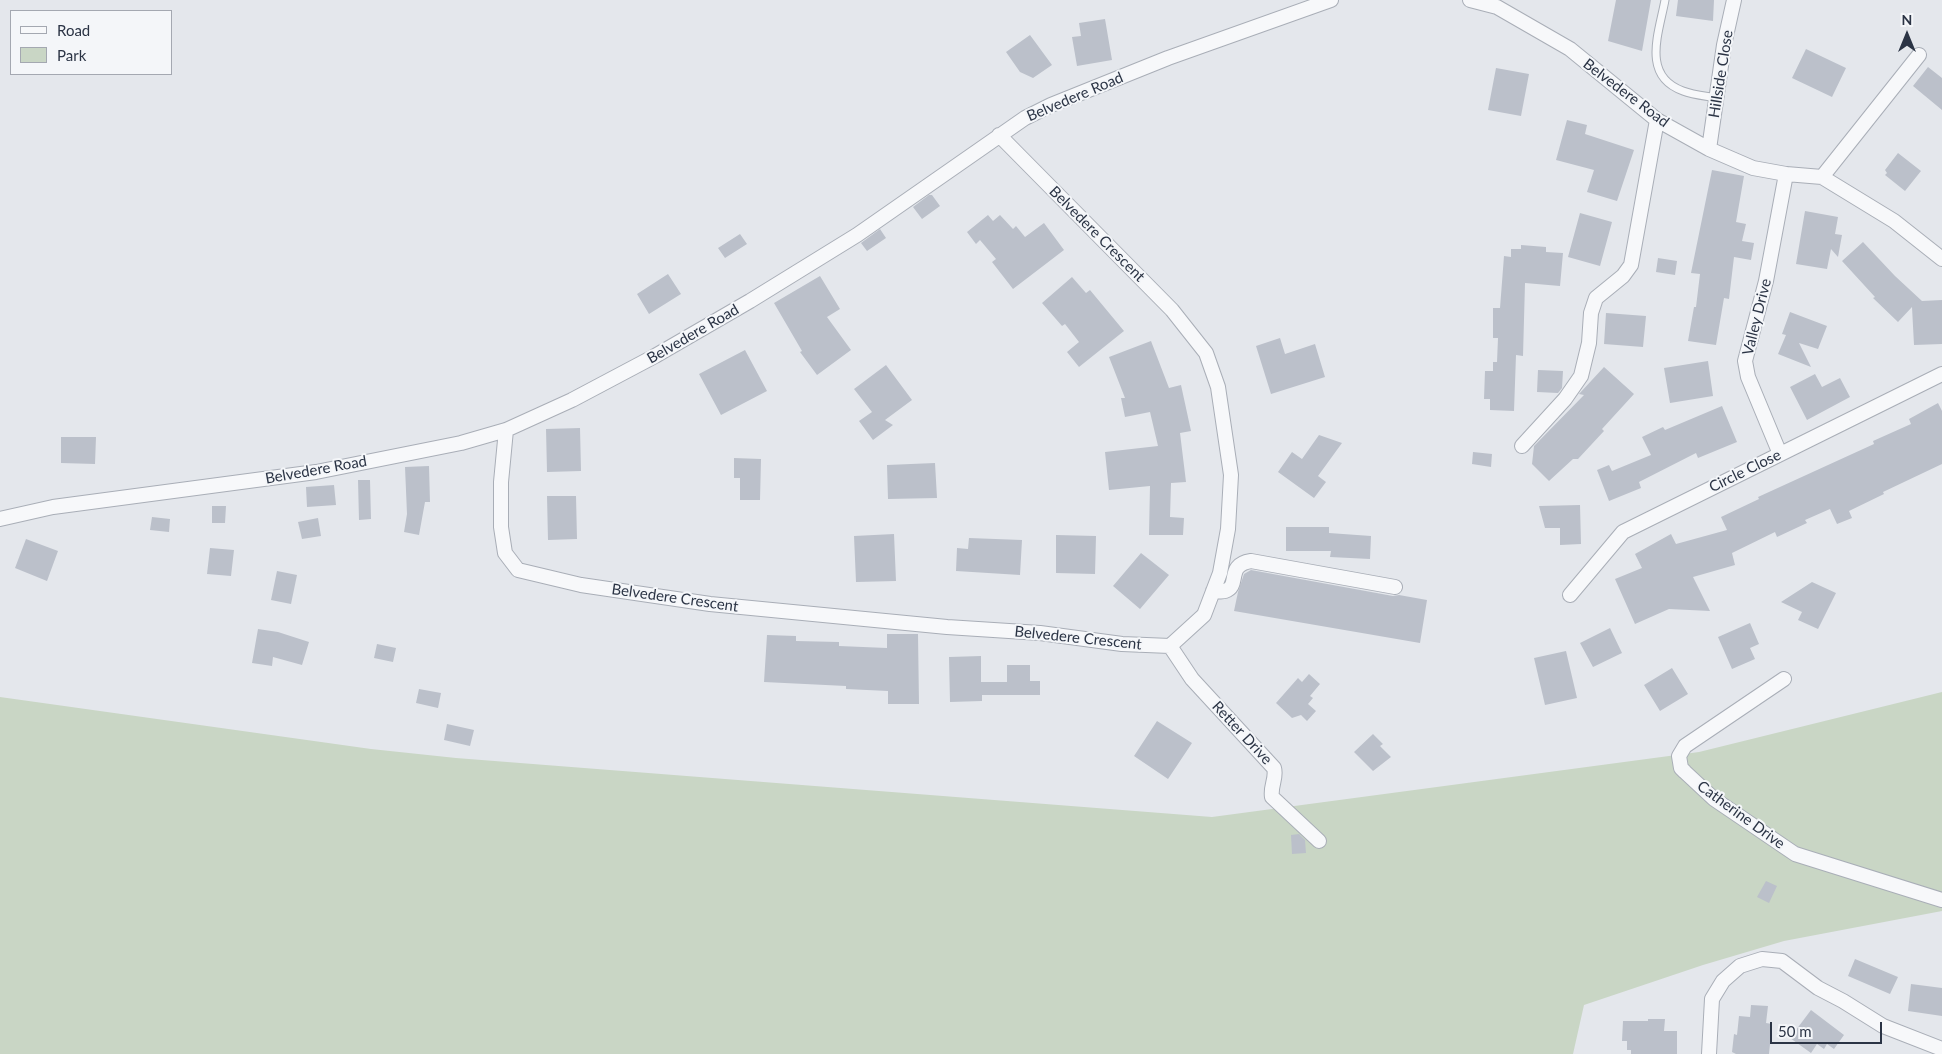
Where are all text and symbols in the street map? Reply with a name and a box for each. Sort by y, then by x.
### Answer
legend [10,10,172,75]
north arrow [1882,10,1932,60]
text: N [1902,11,1912,28]
text: Road [57,21,90,39]
street label: Hillside Close [1705,29,1737,119]
text: Park [57,46,86,64]
street label: Belvedere Road [1579,55,1673,131]
street label: Belvedere Road [1024,69,1126,125]
street label: Belvedere Crescent [1045,182,1149,286]
street label: Valley Drive [1739,277,1775,357]
street label: Belvedere Road [644,300,742,368]
street label: Circle Close [1706,446,1784,496]
street label: Belvedere Road [264,452,368,488]
street label: Belvedere Crescent [610,580,740,616]
street label: Belvedere Crescent [1013,622,1143,654]
street label: Retter Drive [1208,698,1276,768]
street label: Catherine Drive [1694,777,1788,853]
scale bar [1772,1012,1884,1044]
text: 50 m [1778,1022,1812,1040]

